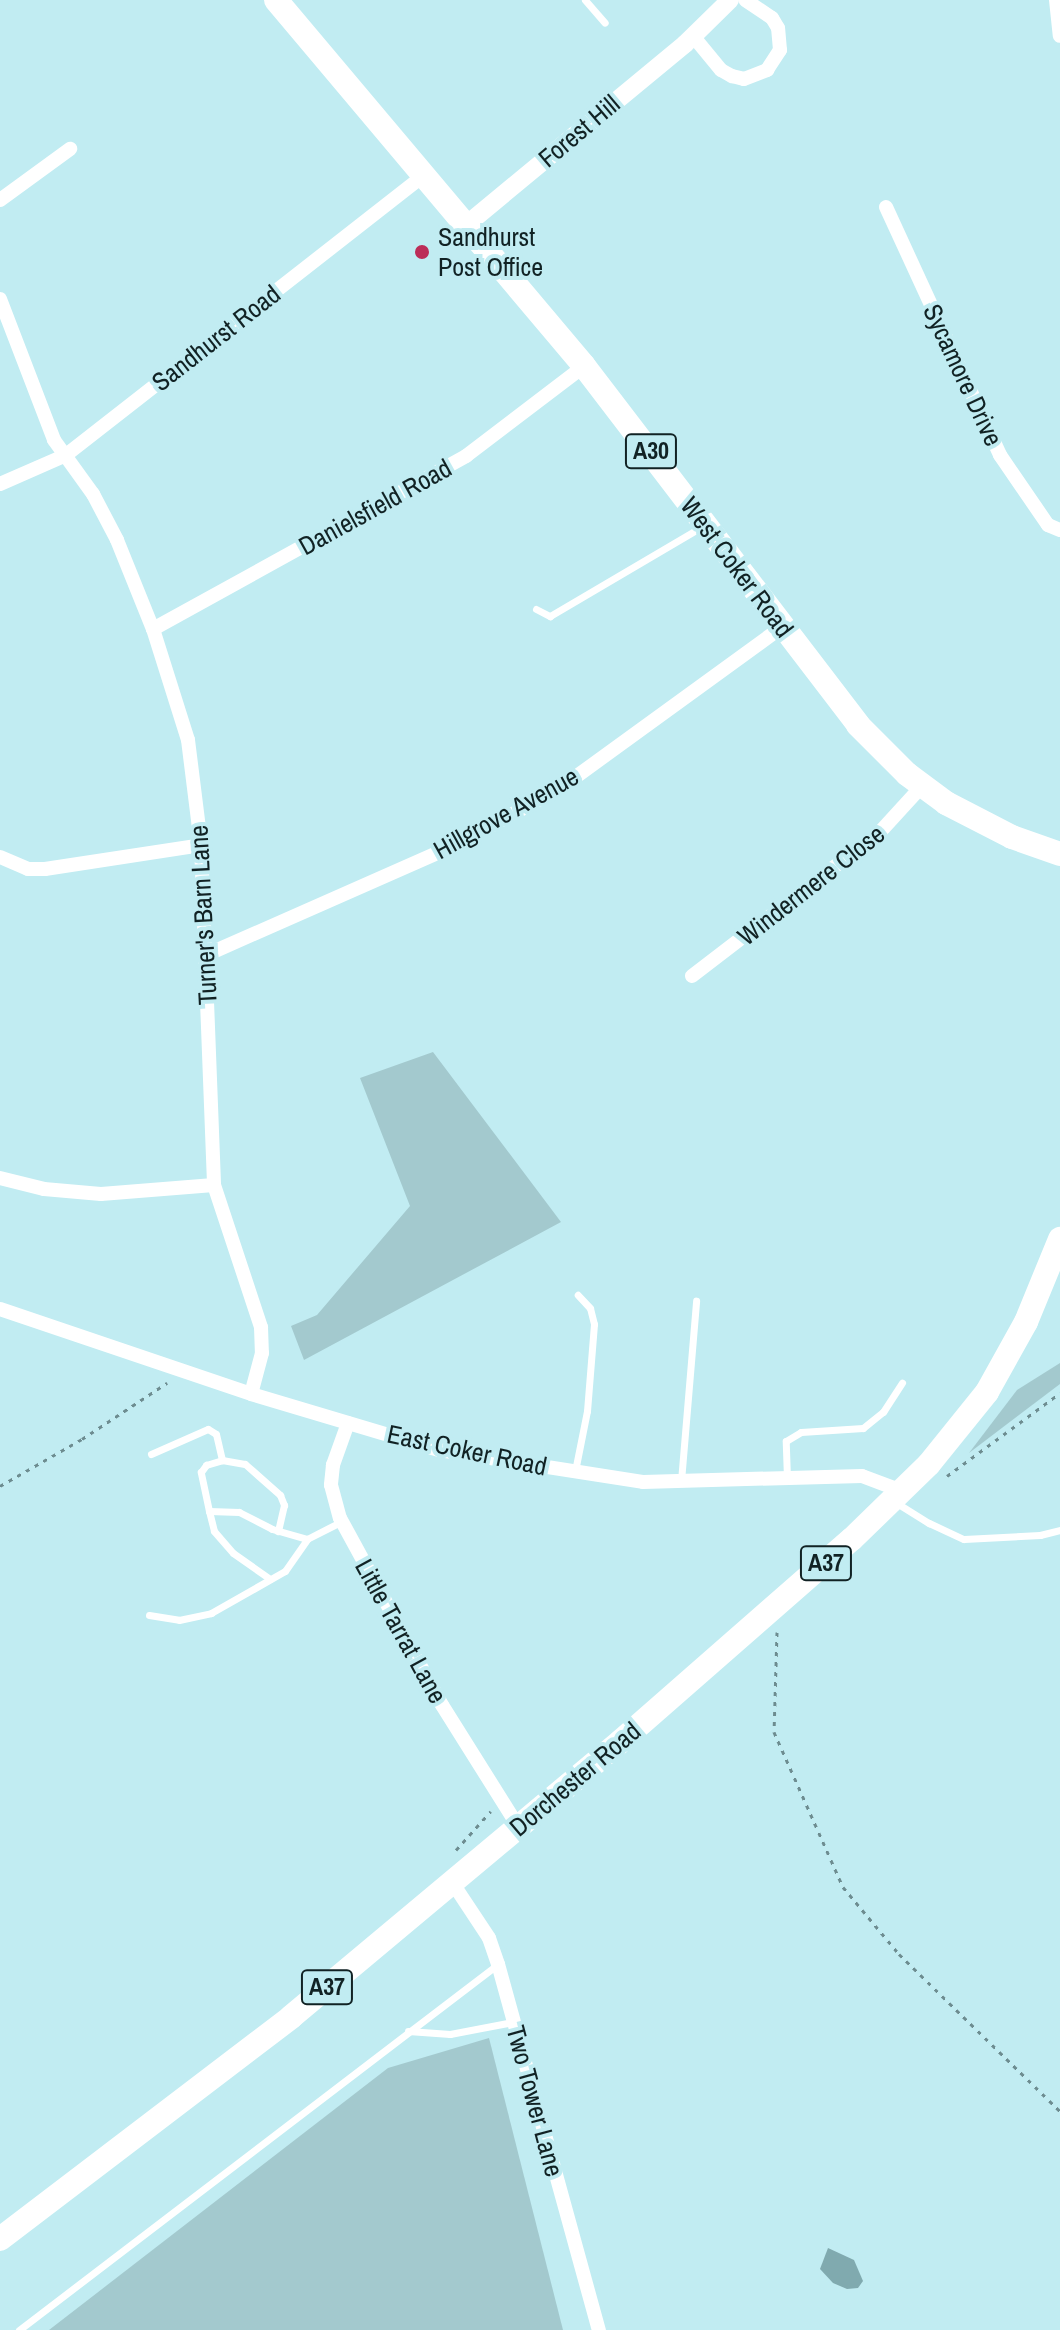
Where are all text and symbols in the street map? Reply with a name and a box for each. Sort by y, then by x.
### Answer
street label: Forest Hill [532,88,626,174]
place label: Sandhurst Post Office [438,221,543,282]
marker: Sandhurst Post Office [413,243,431,261]
street label: Sandhurst Road [146,278,286,398]
street label: Sycamore Drive [917,299,1009,451]
road number: A30 [623,431,679,471]
street label: Danielsfield Road [293,452,457,562]
street label: West Coker Road [674,491,800,643]
street label: Hillgrove Avenue [428,760,584,866]
street label: Windermere Close [731,818,891,952]
street label: Turner's Barn Lane [183,824,223,1006]
street label: East Coker Road [384,1418,550,1482]
road number: A37 [798,1543,854,1583]
street label: Little Tarrat Lane [348,1553,454,1709]
street label: Dorchester Road [503,1715,647,1843]
road number: A37 [299,1967,355,2007]
street label: Two Tower Lane [500,2022,570,2180]

